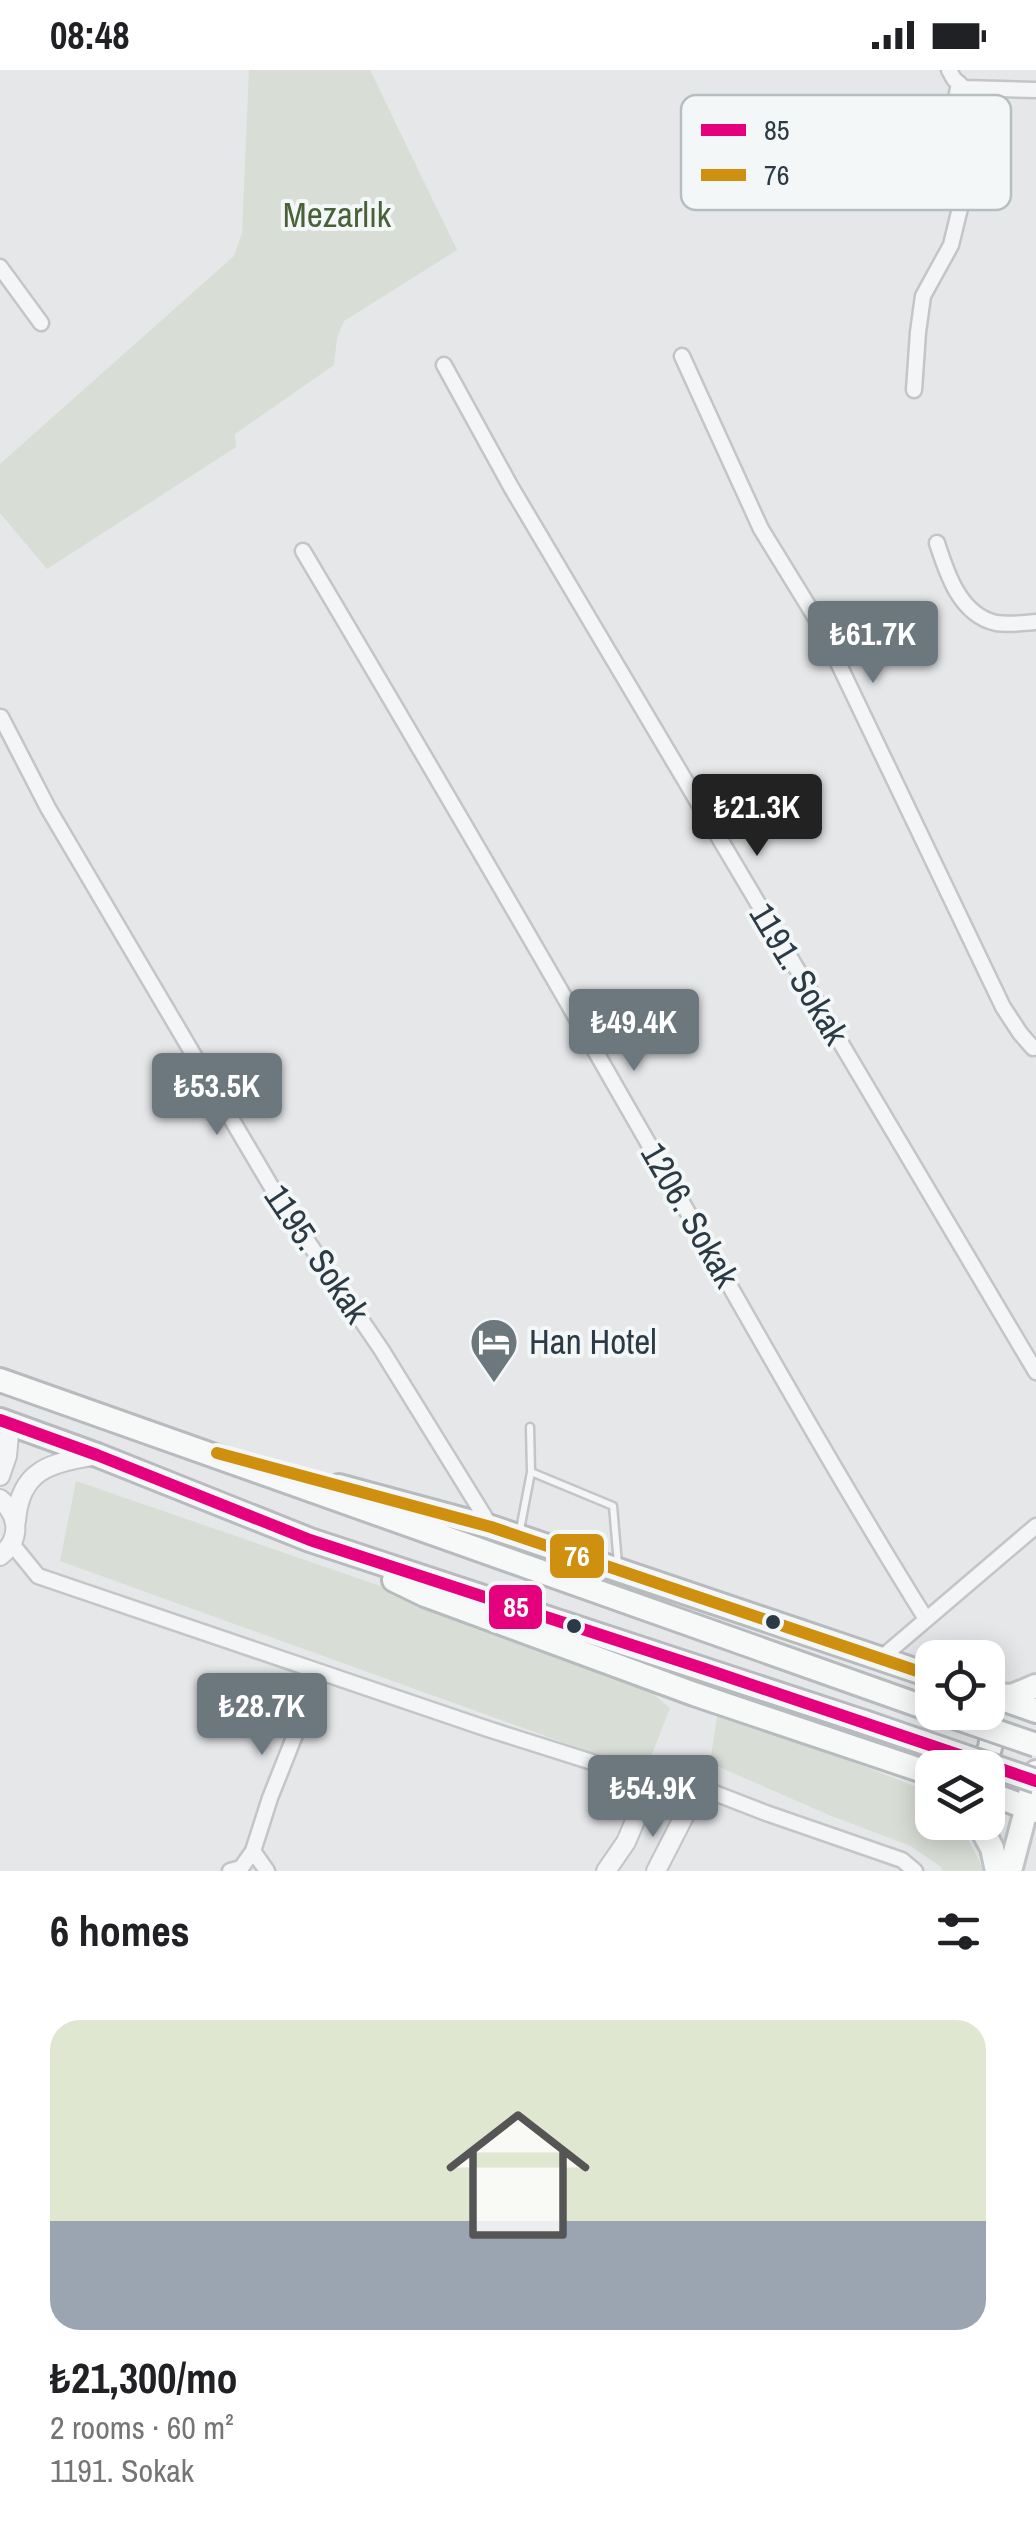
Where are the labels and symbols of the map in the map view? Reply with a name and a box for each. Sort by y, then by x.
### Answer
legend [681,95,1011,210]
text: 85 [764,111,790,149]
text: 76 [764,156,790,194]
park label: Mezarlık [283,191,392,238]
pin: ₺61.7K [792,601,954,686]
pin: ₺21.3K [676,774,838,859]
street label: 1191. Sokak [739,894,860,1054]
pin: ₺49.4K [553,989,715,1074]
pin: ₺53.5K [136,1053,298,1138]
street label: 1206. Sokak [630,1134,751,1296]
street label: 1195. Sokak [254,1175,381,1333]
hotel icon: Han Hotel [468,1316,520,1384]
place label: Han Hotel [529,1318,657,1365]
line badge: 76 [548,1532,606,1580]
text: 76 [564,1537,590,1575]
line badge: 85 [487,1583,544,1631]
text: 85 [503,1588,529,1626]
unlabelled marker [763,1612,783,1632]
unlabelled marker [564,1616,584,1636]
pin: ₺28.7K [181,1673,343,1758]
pin: ₺54.9K [572,1755,734,1840]

